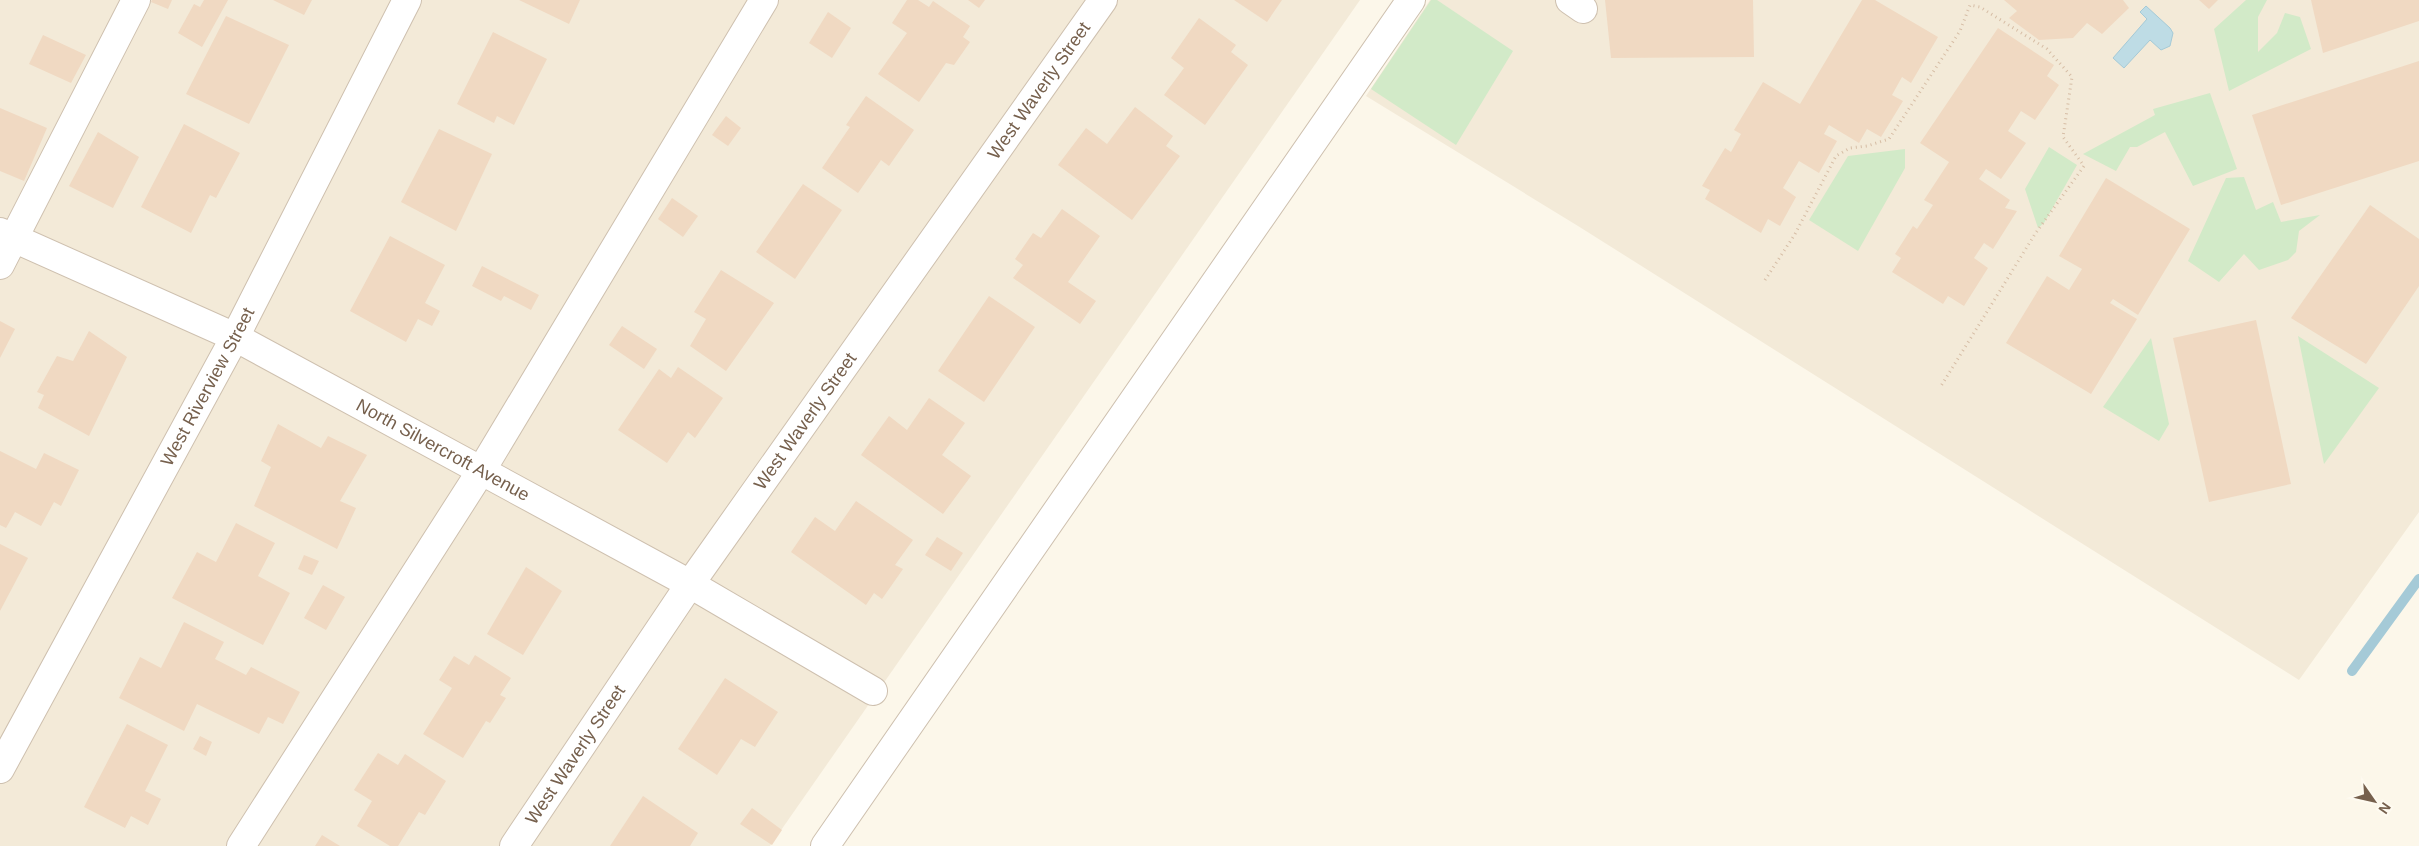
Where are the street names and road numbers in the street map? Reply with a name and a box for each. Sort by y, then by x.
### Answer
street label: West Waverly Street [984,18,1094,163]
street label: West Riverview Street [157,304,258,469]
street label: West Waverly Street [750,349,860,494]
street label: North Silvercroft Avenue [353,395,533,505]
street label: West Waverly Street [522,681,629,828]

